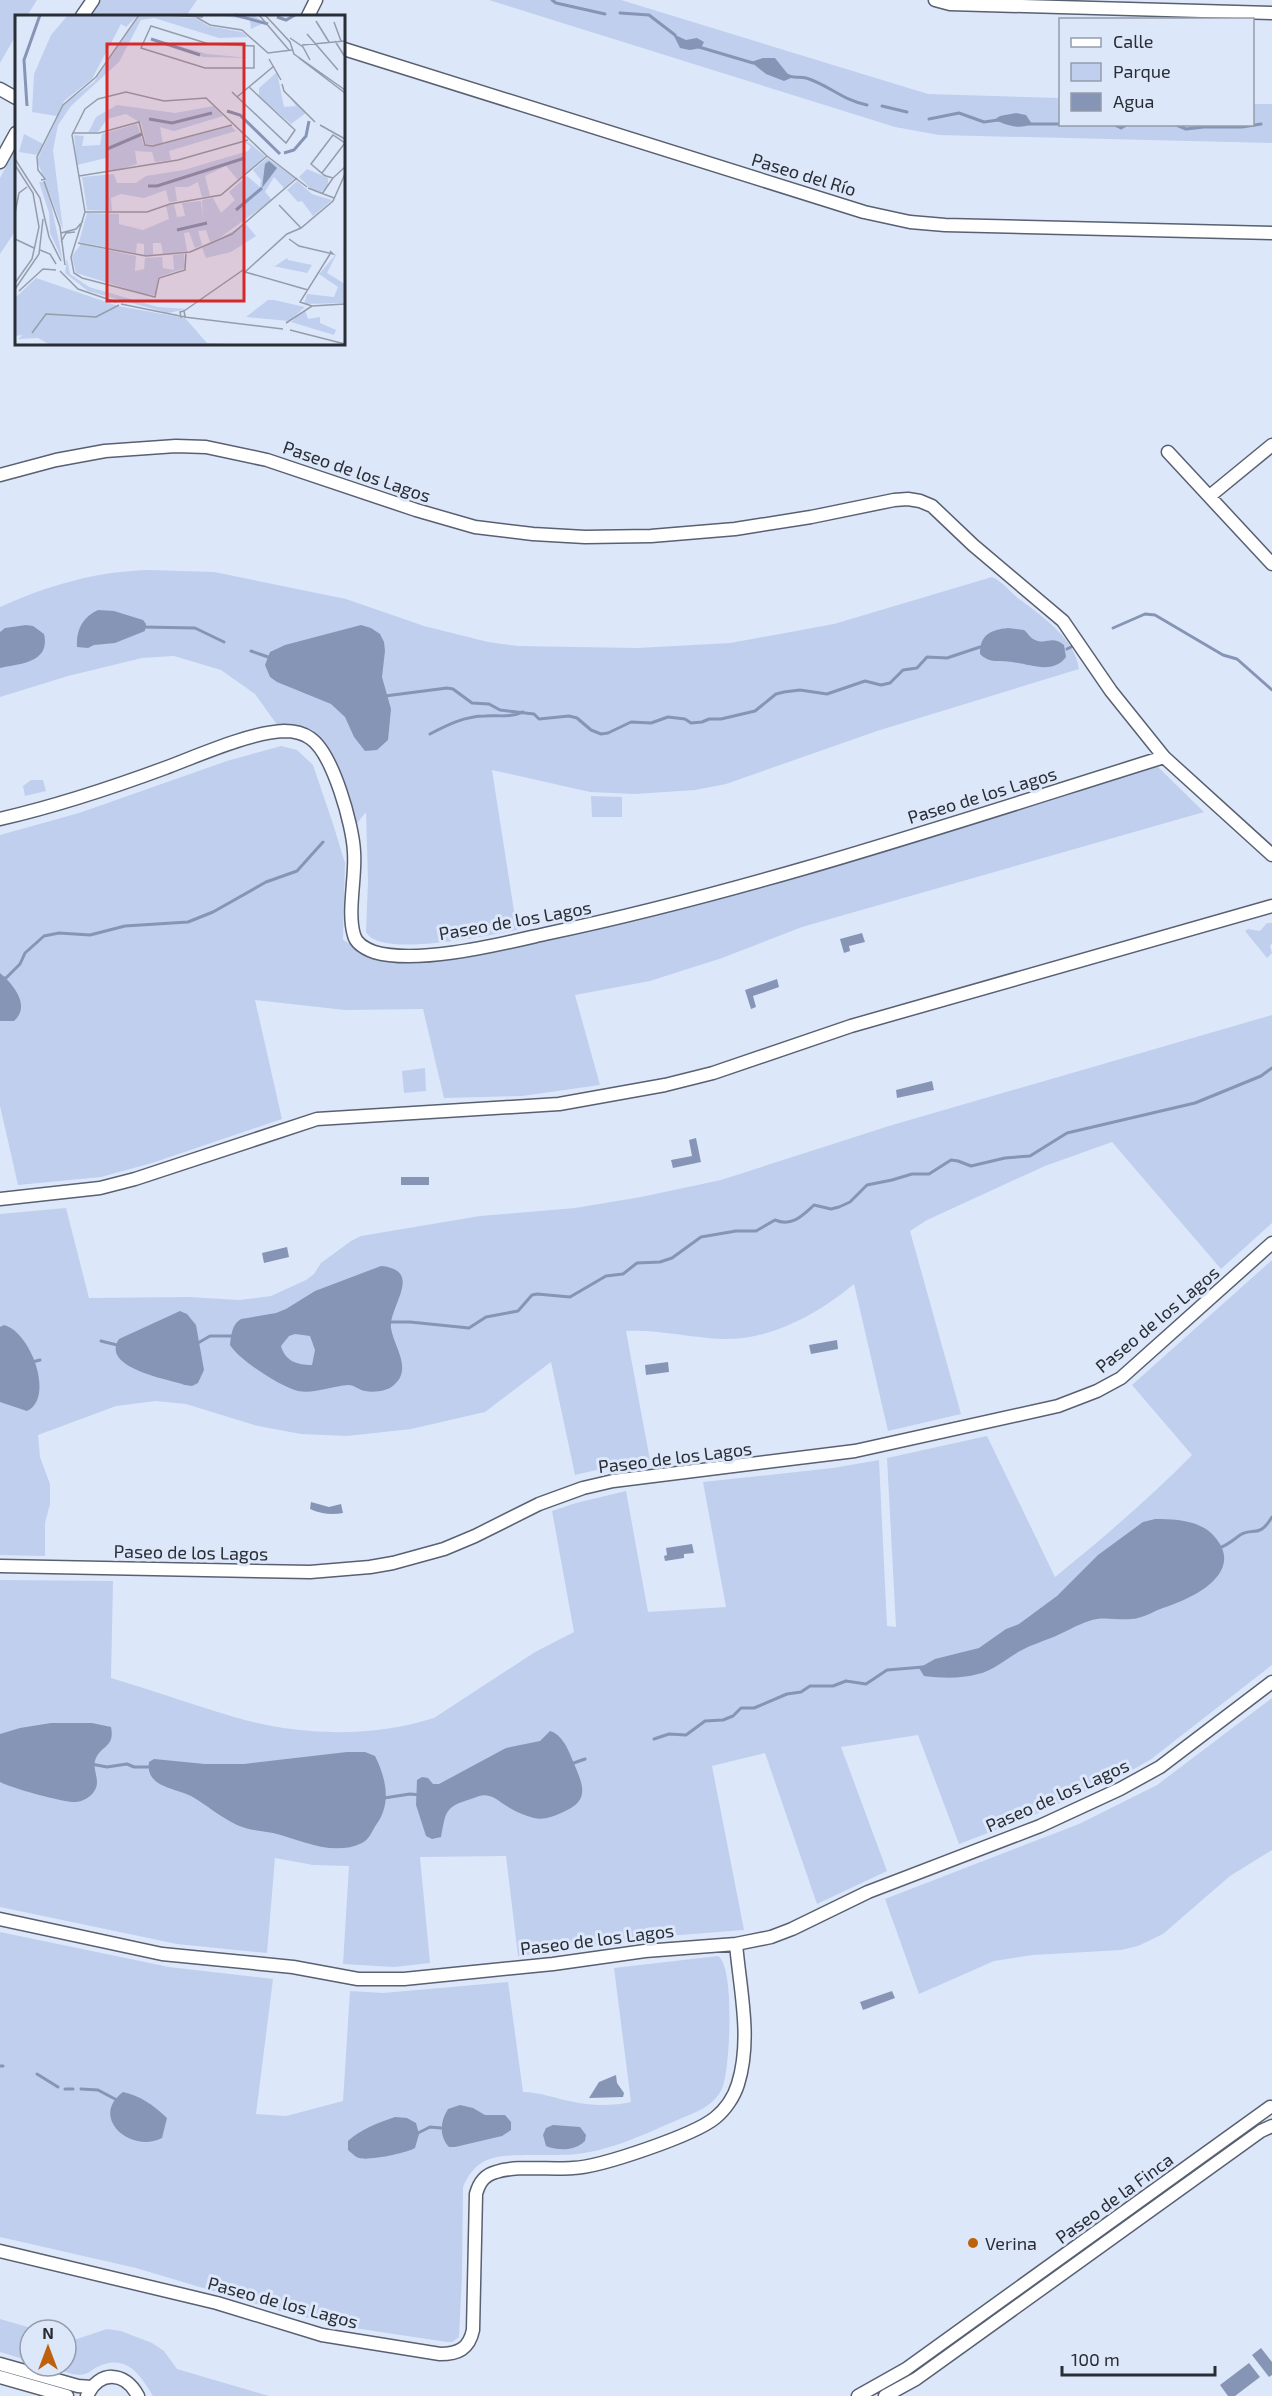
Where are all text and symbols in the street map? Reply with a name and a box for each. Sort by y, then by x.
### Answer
inset map [15,15,345,345]
legend [1059,18,1254,126]
text: Calle [1113,30,1154,52]
text: Parque [1113,60,1171,82]
text: Agua [1113,90,1154,112]
street label: Paseo del Río [749,148,859,200]
street label: Paseo de los Lagos [280,435,434,507]
street label: Paseo de los Lagos [905,762,1059,828]
street label: Paseo de los Lagos [437,896,593,944]
street label: Paseo de los Lagos [1091,1261,1223,1377]
street label: Paseo de los Lagos [597,1437,753,1477]
street label: Paseo de los Lagos [113,1540,269,1564]
street label: Paseo de los Lagos [982,1753,1132,1837]
street label: Paseo de los Lagos [519,1919,675,1959]
street label: Paseo de la Finca [1051,2148,1177,2248]
place label: Verina [985,2232,1037,2254]
marker: Verina [966,2236,980,2250]
street label: Paseo de los Lagos [205,2271,361,2333]
north arrow [18,2318,78,2378]
text: N [42,2323,54,2342]
scale bar [1062,2339,1215,2377]
text: 100 m [1071,2348,1120,2370]

